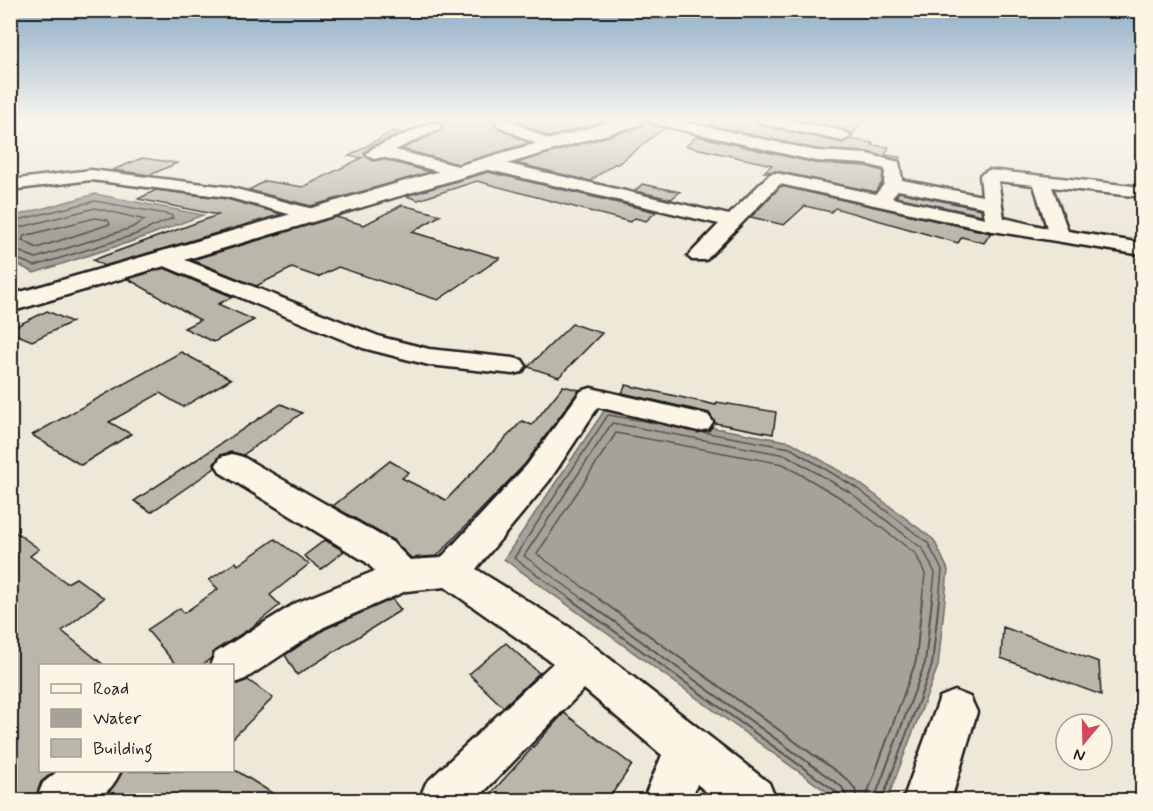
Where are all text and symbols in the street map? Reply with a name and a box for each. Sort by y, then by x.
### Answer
legend [39,664,234,772]
text: Road [93,677,129,701]
text: Water [93,707,142,731]
north arrow [1054,712,1114,772]
text: Building [93,737,153,763]
text: N [1071,743,1088,766]

